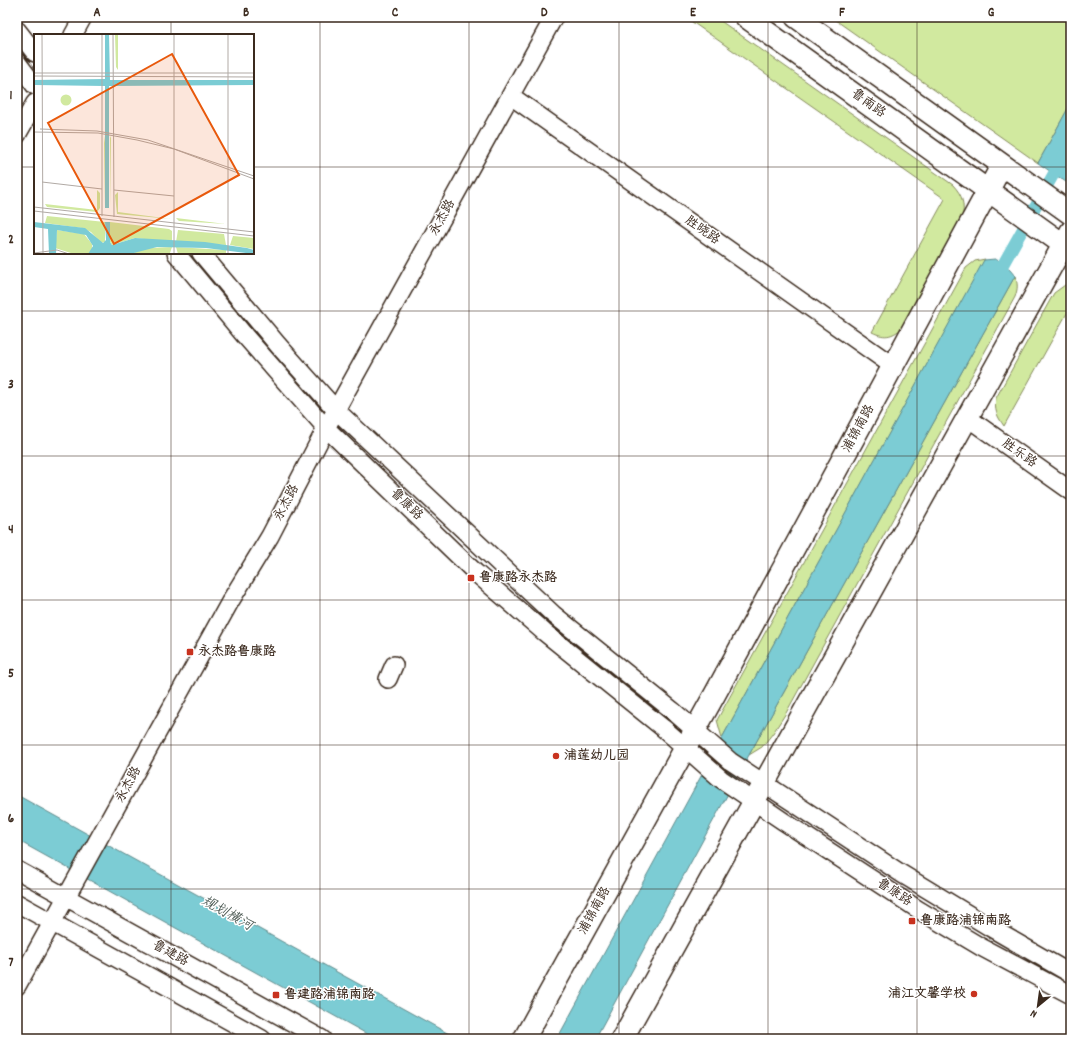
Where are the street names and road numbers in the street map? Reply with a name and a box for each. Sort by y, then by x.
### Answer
street label: 鲁南路 [847,85,889,123]
street label: 永杰路 [425,196,461,240]
street label: 胜晓路 [681,212,723,250]
street label: 浦锦南路 [838,402,880,456]
street label: 胜乐路 [998,435,1040,473]
street label: 永杰路 [269,481,305,525]
street label: 鲁康路 [385,485,427,525]
street label: 永杰路 [111,763,147,807]
street label: 鲁康路 [872,874,916,912]
street label: 浦锦南路 [574,884,616,938]
street label: 鲁建路 [148,936,192,972]

